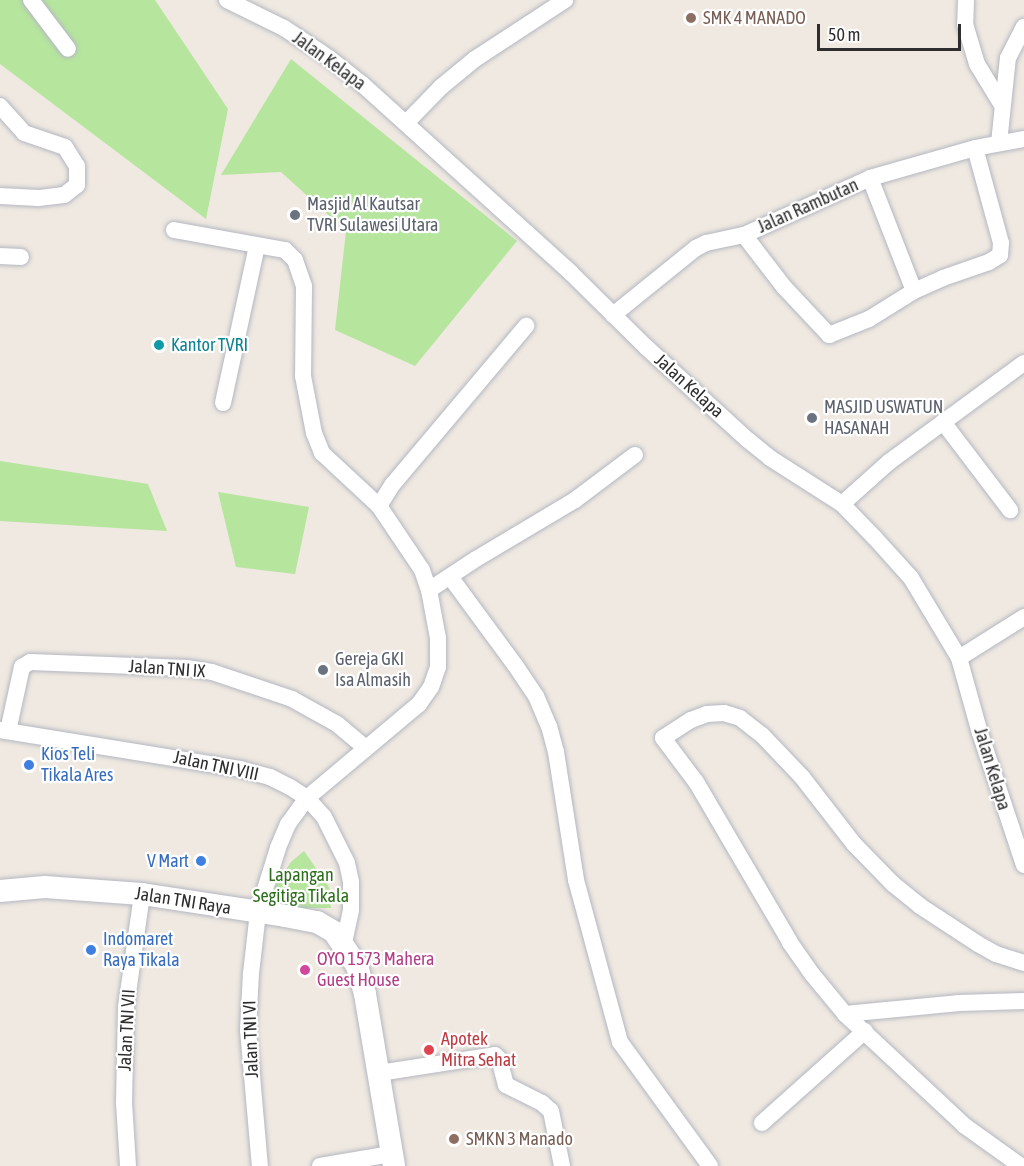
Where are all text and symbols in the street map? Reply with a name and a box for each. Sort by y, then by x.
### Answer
place label: SMK 4 MANADO [703,7,806,29]
marker: SMK 4 MANADO [684,11,698,25]
scale bar [820,12,964,50]
text: 50 m [828,24,860,45]
street label: Jalan Kelapa [288,27,370,95]
street label: Jalan Rambutan [754,174,862,238]
place label: Masjid Al Kautsar TVRI Sulawesi Utara [307,194,438,236]
marker: Masjid Al Kautsar TVRI Sulawesi Utara [288,208,302,222]
place label: Kantor TVRI [171,334,248,356]
marker: Kantor TVRI [152,338,166,352]
street label: Jalan Kelapa [650,349,728,423]
place label: MASJID USWATUN HASANAH [824,397,943,440]
marker: MASJID USWATUN HASANAH [805,411,819,425]
place label: Gereja GKI Isa Almasih [335,649,411,692]
street label: Jalan TNI IX [128,656,206,682]
marker: Gereja GKI Isa Almasih [316,663,330,677]
street label: Jalan Kelapa [969,725,1015,813]
place label: Kios Teli Tikala Ares [41,744,113,786]
street label: Jalan TNI VIII [171,746,261,786]
marker: Kios Teli Tikala Ares [22,758,36,772]
place label: V Mart [147,850,189,872]
marker: V Mart [194,854,208,868]
park label: Lapangan Segitiga Tikala [253,865,349,908]
street label: Jalan TNI Raya [133,883,233,919]
place label: Indomaret Raya Tikala [103,929,180,972]
marker: Indomaret Raya Tikala [84,943,98,957]
place label: OYO 1573 Mahera Guest House [317,949,434,992]
marker: OYO 1573 Mahera Guest House [298,963,312,977]
street label: Jalan TNI VII [114,988,140,1072]
street label: Jalan TNI VI [239,1000,263,1078]
place label: Apotek Mitra Sehat [441,1029,516,1072]
marker: Apotek Mitra Sehat [422,1043,436,1057]
place label: SMKN 3 Manado [466,1128,573,1150]
marker: SMKN 3 Manado [447,1132,461,1146]

